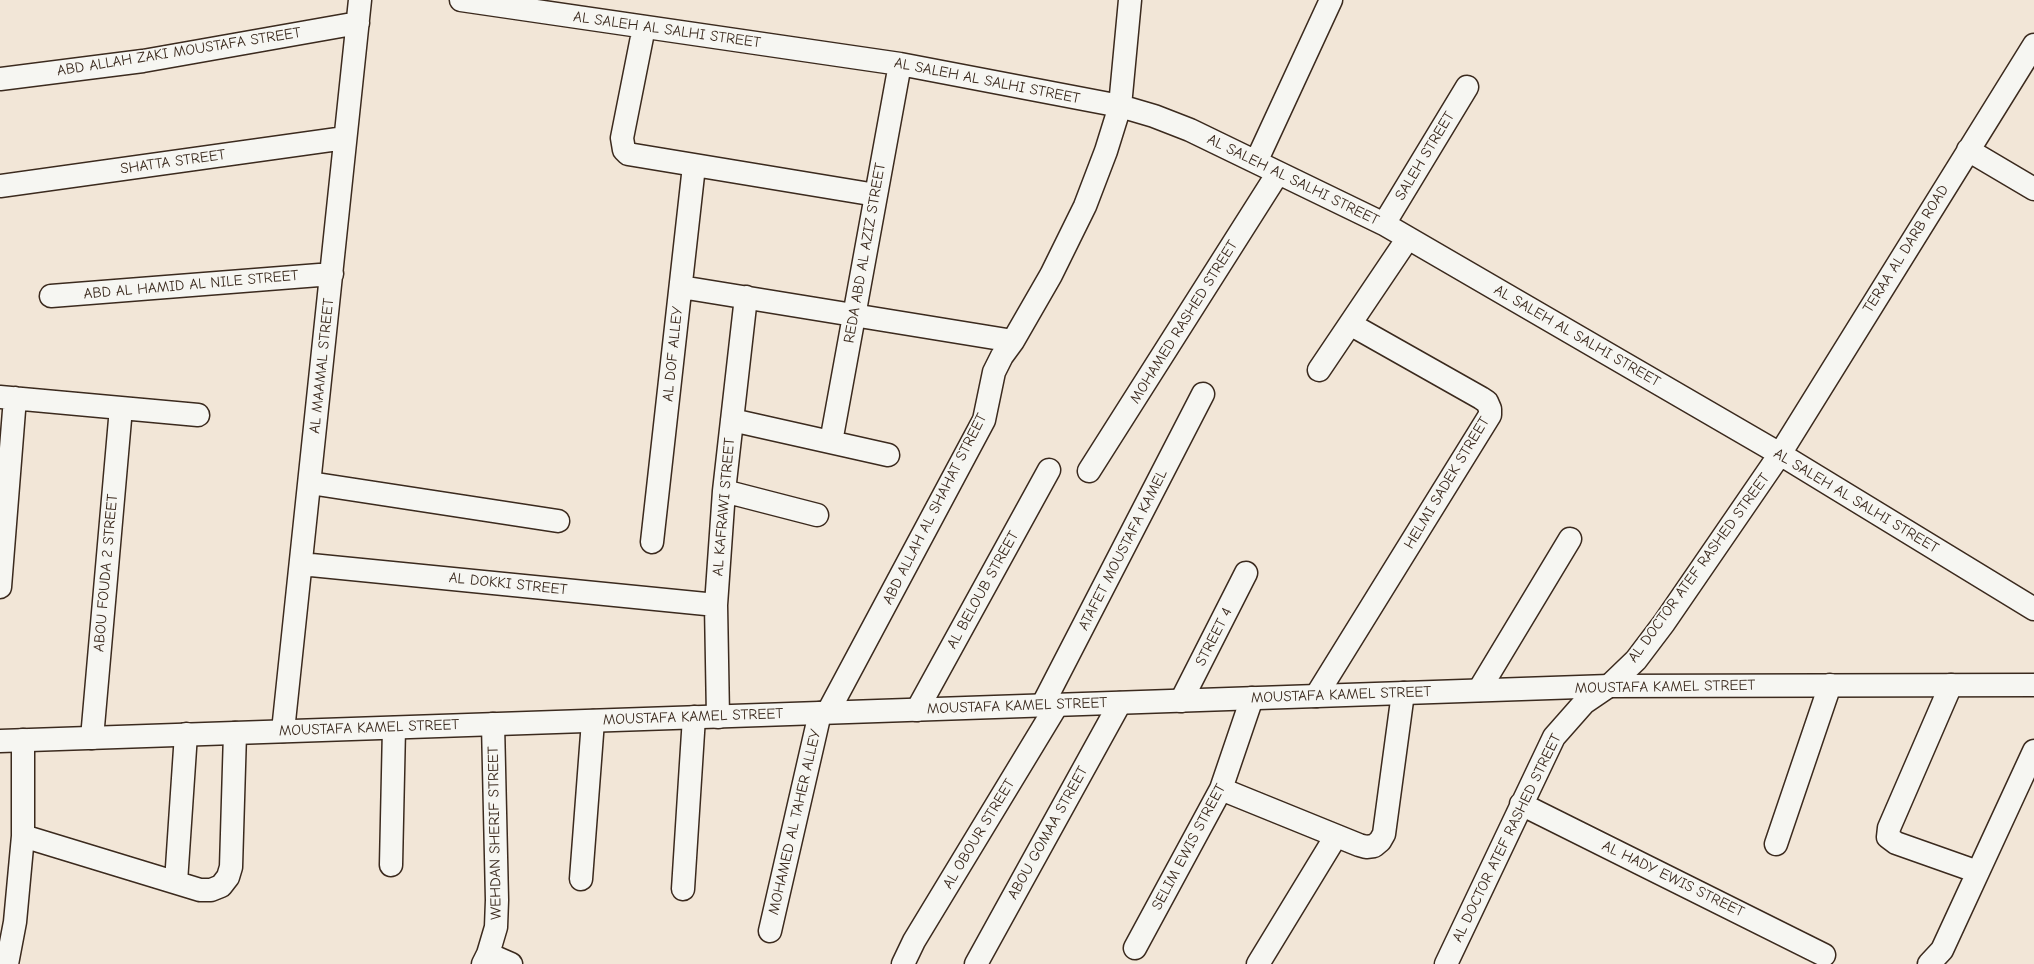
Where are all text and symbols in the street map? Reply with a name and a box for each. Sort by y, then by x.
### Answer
street label: AL SALEH AL SALHI STREET [572,8,762,52]
street label: ABD ALLAH ZAKI MOUSTAFA STREET [56,24,302,80]
street label: AL SALEH AL SALHI STREET [892,54,1082,108]
street label: SALEH STREET [1391,108,1459,204]
street label: AL SALEH AL SALHI STREET [1204,130,1382,230]
street label: SHATTA STREET [119,146,227,178]
street label: REDA ABD AL AZIZ STREET [840,161,890,345]
street label: TERAA AL DARB ROAD [1859,182,1953,316]
street label: MOHAMED RASHED STREET [1126,237,1242,407]
street label: ABD AL HAMID AL NILE STREET [83,267,299,303]
street label: AL SALEH AL SALHI STREET [1491,281,1663,391]
street label: AL MAAMAL STREET [306,297,338,435]
street label: AL DOF ALLEY [659,306,687,402]
street label: ABD ALLAH AL SHAHAT STREET [879,410,991,608]
street label: HELMI SADEK STREET [1400,414,1494,552]
street label: AL KAFRAWI STREET [709,437,739,577]
street label: AL SALEH AL SALHI STREET [1770,445,1942,557]
street label: ATAFET MOUSTAFA KAMEL [1075,467,1171,633]
street label: AL DOCTOR ATEF RASHED STREET [1624,470,1774,666]
street label: ABOU FOUDA 2 STREET [90,493,122,653]
street label: AL BELOUB STREET [943,528,1023,652]
street label: AL DOKKI STREET [448,569,568,599]
street label: STREET 4 [1192,605,1236,669]
street label: MOUSTAFA KAMEL STREET [1575,676,1755,698]
street label: MOUSTAFA KAMEL STREET [1251,683,1431,707]
street label: MOUSTAFA KAMEL STREET [927,694,1107,718]
street label: MOUSTAFA KAMEL STREET [603,705,783,729]
street label: MOUSTAFA KAMEL STREET [279,716,459,740]
street label: MOHAMED AL TAHER ALLEY [765,728,825,916]
street label: AL DOCTOR ATEF RASHED STREET [1449,731,1565,945]
street label: WEHDAN SHERIF STREET [484,746,506,920]
street label: ABOU GOMAA STREET [1004,763,1092,903]
street label: AL OBOUR STREET [939,776,1019,892]
street label: SELIM EWIS STREET [1148,781,1230,913]
street label: AL HADY EWIS STREET [1599,837,1747,921]

